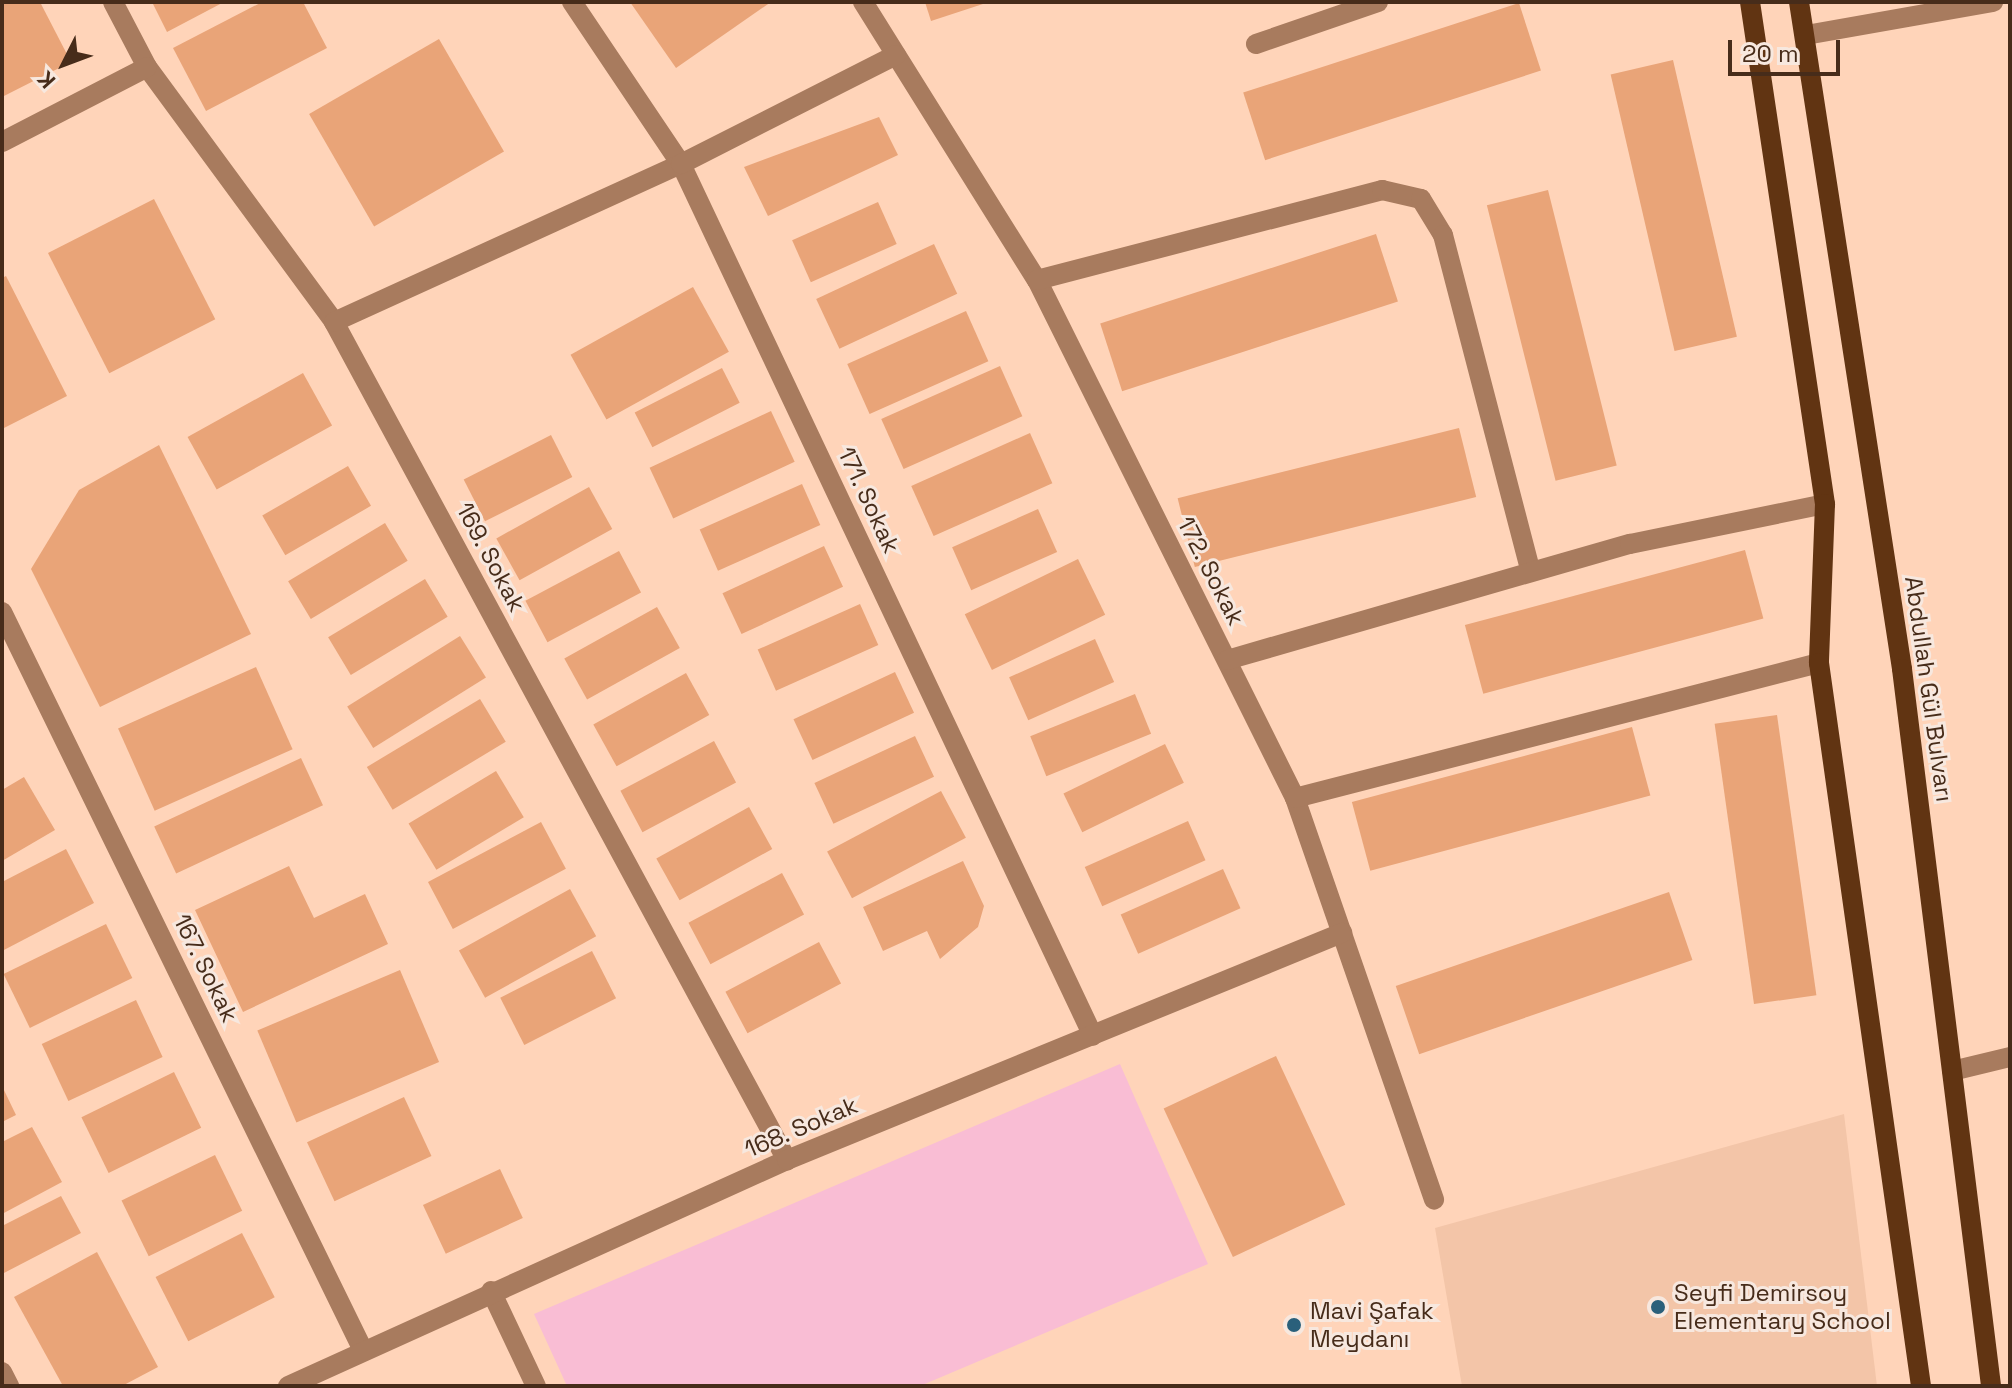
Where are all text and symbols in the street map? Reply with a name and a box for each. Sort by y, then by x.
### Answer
north arrow [24,24,104,104]
scale bar [1732,24,1844,74]
text: 20 m [1742,38,1799,69]
text: K [31,66,61,95]
street label: 171. Sokak [832,442,906,558]
street label: 169. Sokak [450,497,532,617]
street label: 172. Sokak [1171,511,1251,631]
street label: Abdullah Gül Bulvarı [1899,574,1959,804]
street label: 167. Sokak [167,909,245,1027]
street label: 168. Sokak [740,1090,862,1164]
place label: Seyfi Demirsoy Elementary School [1674,1279,1891,1335]
place label: Mavi Şafak Meydanı [1310,1297,1434,1353]
marker: Seyfi Demirsoy Elementary School [1649,1298,1667,1316]
marker: Mavi Şafak Meydanı [1285,1316,1303,1334]

